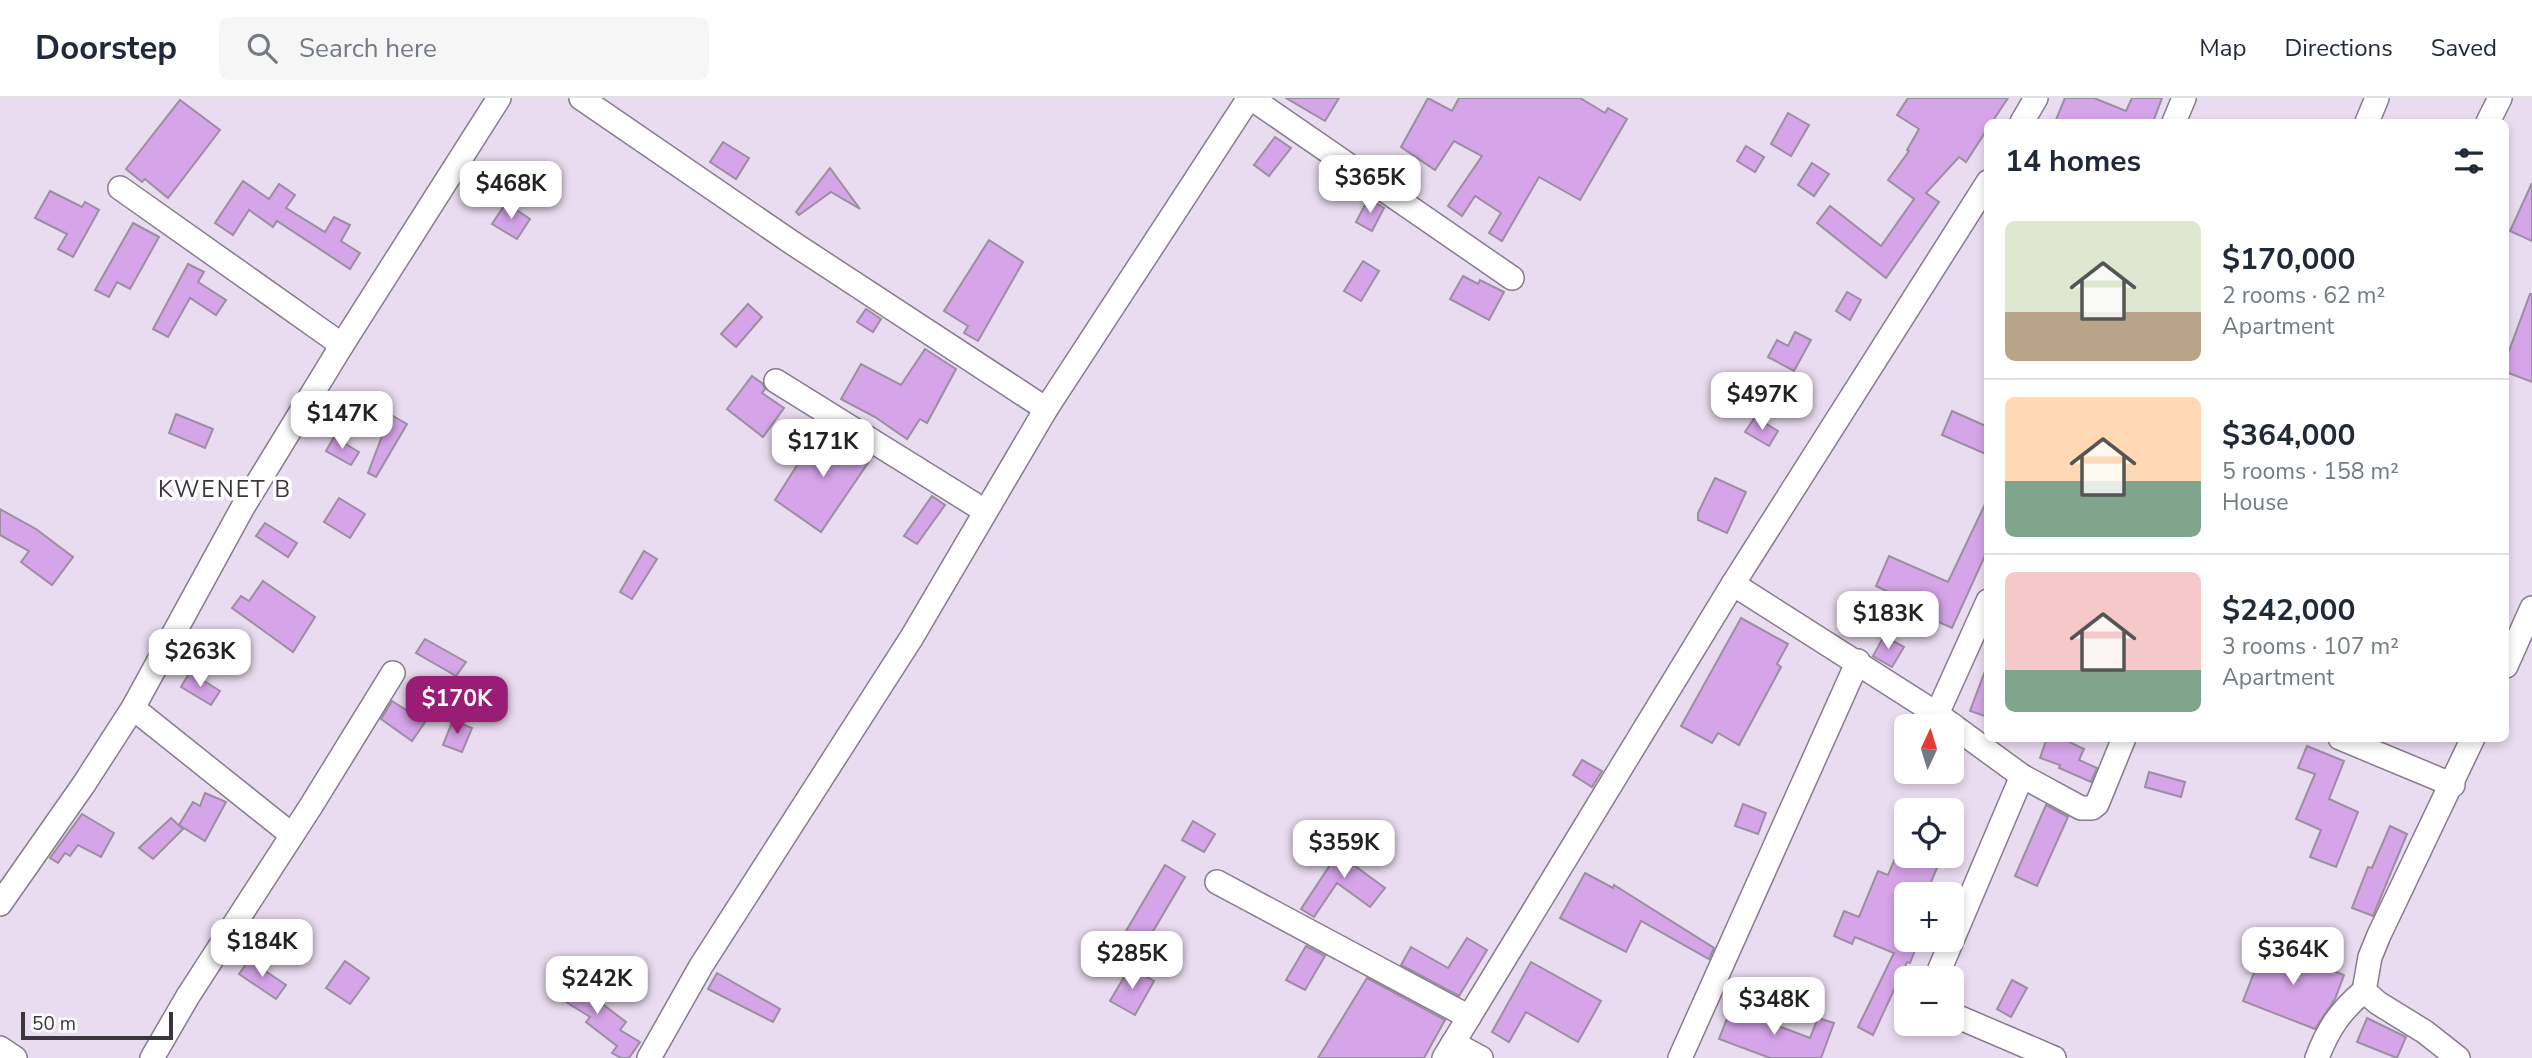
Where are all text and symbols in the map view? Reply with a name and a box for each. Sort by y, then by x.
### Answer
search box [219,17,709,80]
text: Doorstep [35,26,177,71]
icon: search [243,29,281,67]
text: Search here [299,31,437,66]
text: Map [2199,32,2246,64]
text: Directions [2284,32,2393,64]
text: Saved [2431,32,2497,64]
text: 14 homes [2005,141,2141,182]
icon: filters [2450,142,2488,180]
pin: $365K [1321,156,1419,215]
pin: $468K [462,162,560,221]
text: $365K [1335,162,1405,193]
text: $468K [476,168,546,199]
text: $170,000 [2222,239,2355,280]
icon: home [2061,249,2145,333]
text: 2 rooms · 62 m² [2222,280,2385,311]
text: Apartment [2222,311,2334,342]
pin: $497K [1713,372,1811,432]
text: $497K [1727,379,1797,410]
pin: $147K [293,392,391,451]
text: $147K [307,398,377,429]
text: $364,000 [2222,415,2355,456]
pin: $171K [774,420,872,479]
icon: home [2061,425,2145,509]
text: $171K [788,426,858,457]
text: 5 rooms · 158 m² [2222,456,2399,487]
district label: KWENET B [158,474,292,505]
text: House [2222,487,2289,518]
text: $242,000 [2222,590,2355,631]
pin: $183K [1839,592,1937,651]
text: $183K [1853,598,1923,629]
icon: home [2061,600,2145,684]
pin: $263K [151,630,249,689]
text: 3 rooms · 107 m² [2222,631,2399,662]
text: $263K [165,636,235,667]
text: Apartment [2222,662,2334,693]
pin: $170K [408,676,506,736]
text: $170K [422,683,492,714]
north arrow [1894,714,1964,784]
map controls [1894,714,1964,1036]
button: locate [1894,798,1964,868]
pin: $359K [1295,820,1393,880]
text: $359K [1309,827,1379,858]
button: + [1894,882,1964,952]
pin: $184K [213,920,311,979]
text: $184K [227,926,297,957]
pin: $364K [2244,928,2342,987]
pin: $285K [1083,932,1181,991]
text: $364K [2258,934,2328,965]
text: $285K [1097,938,1167,969]
pin: $242K [548,956,646,1016]
text: $242K [562,963,632,994]
button: − [1894,966,1964,1036]
pin: $348K [1725,978,1823,1037]
text: $348K [1739,984,1809,1015]
scale bar [21,1009,173,1041]
text: 50 m [32,1011,76,1037]

